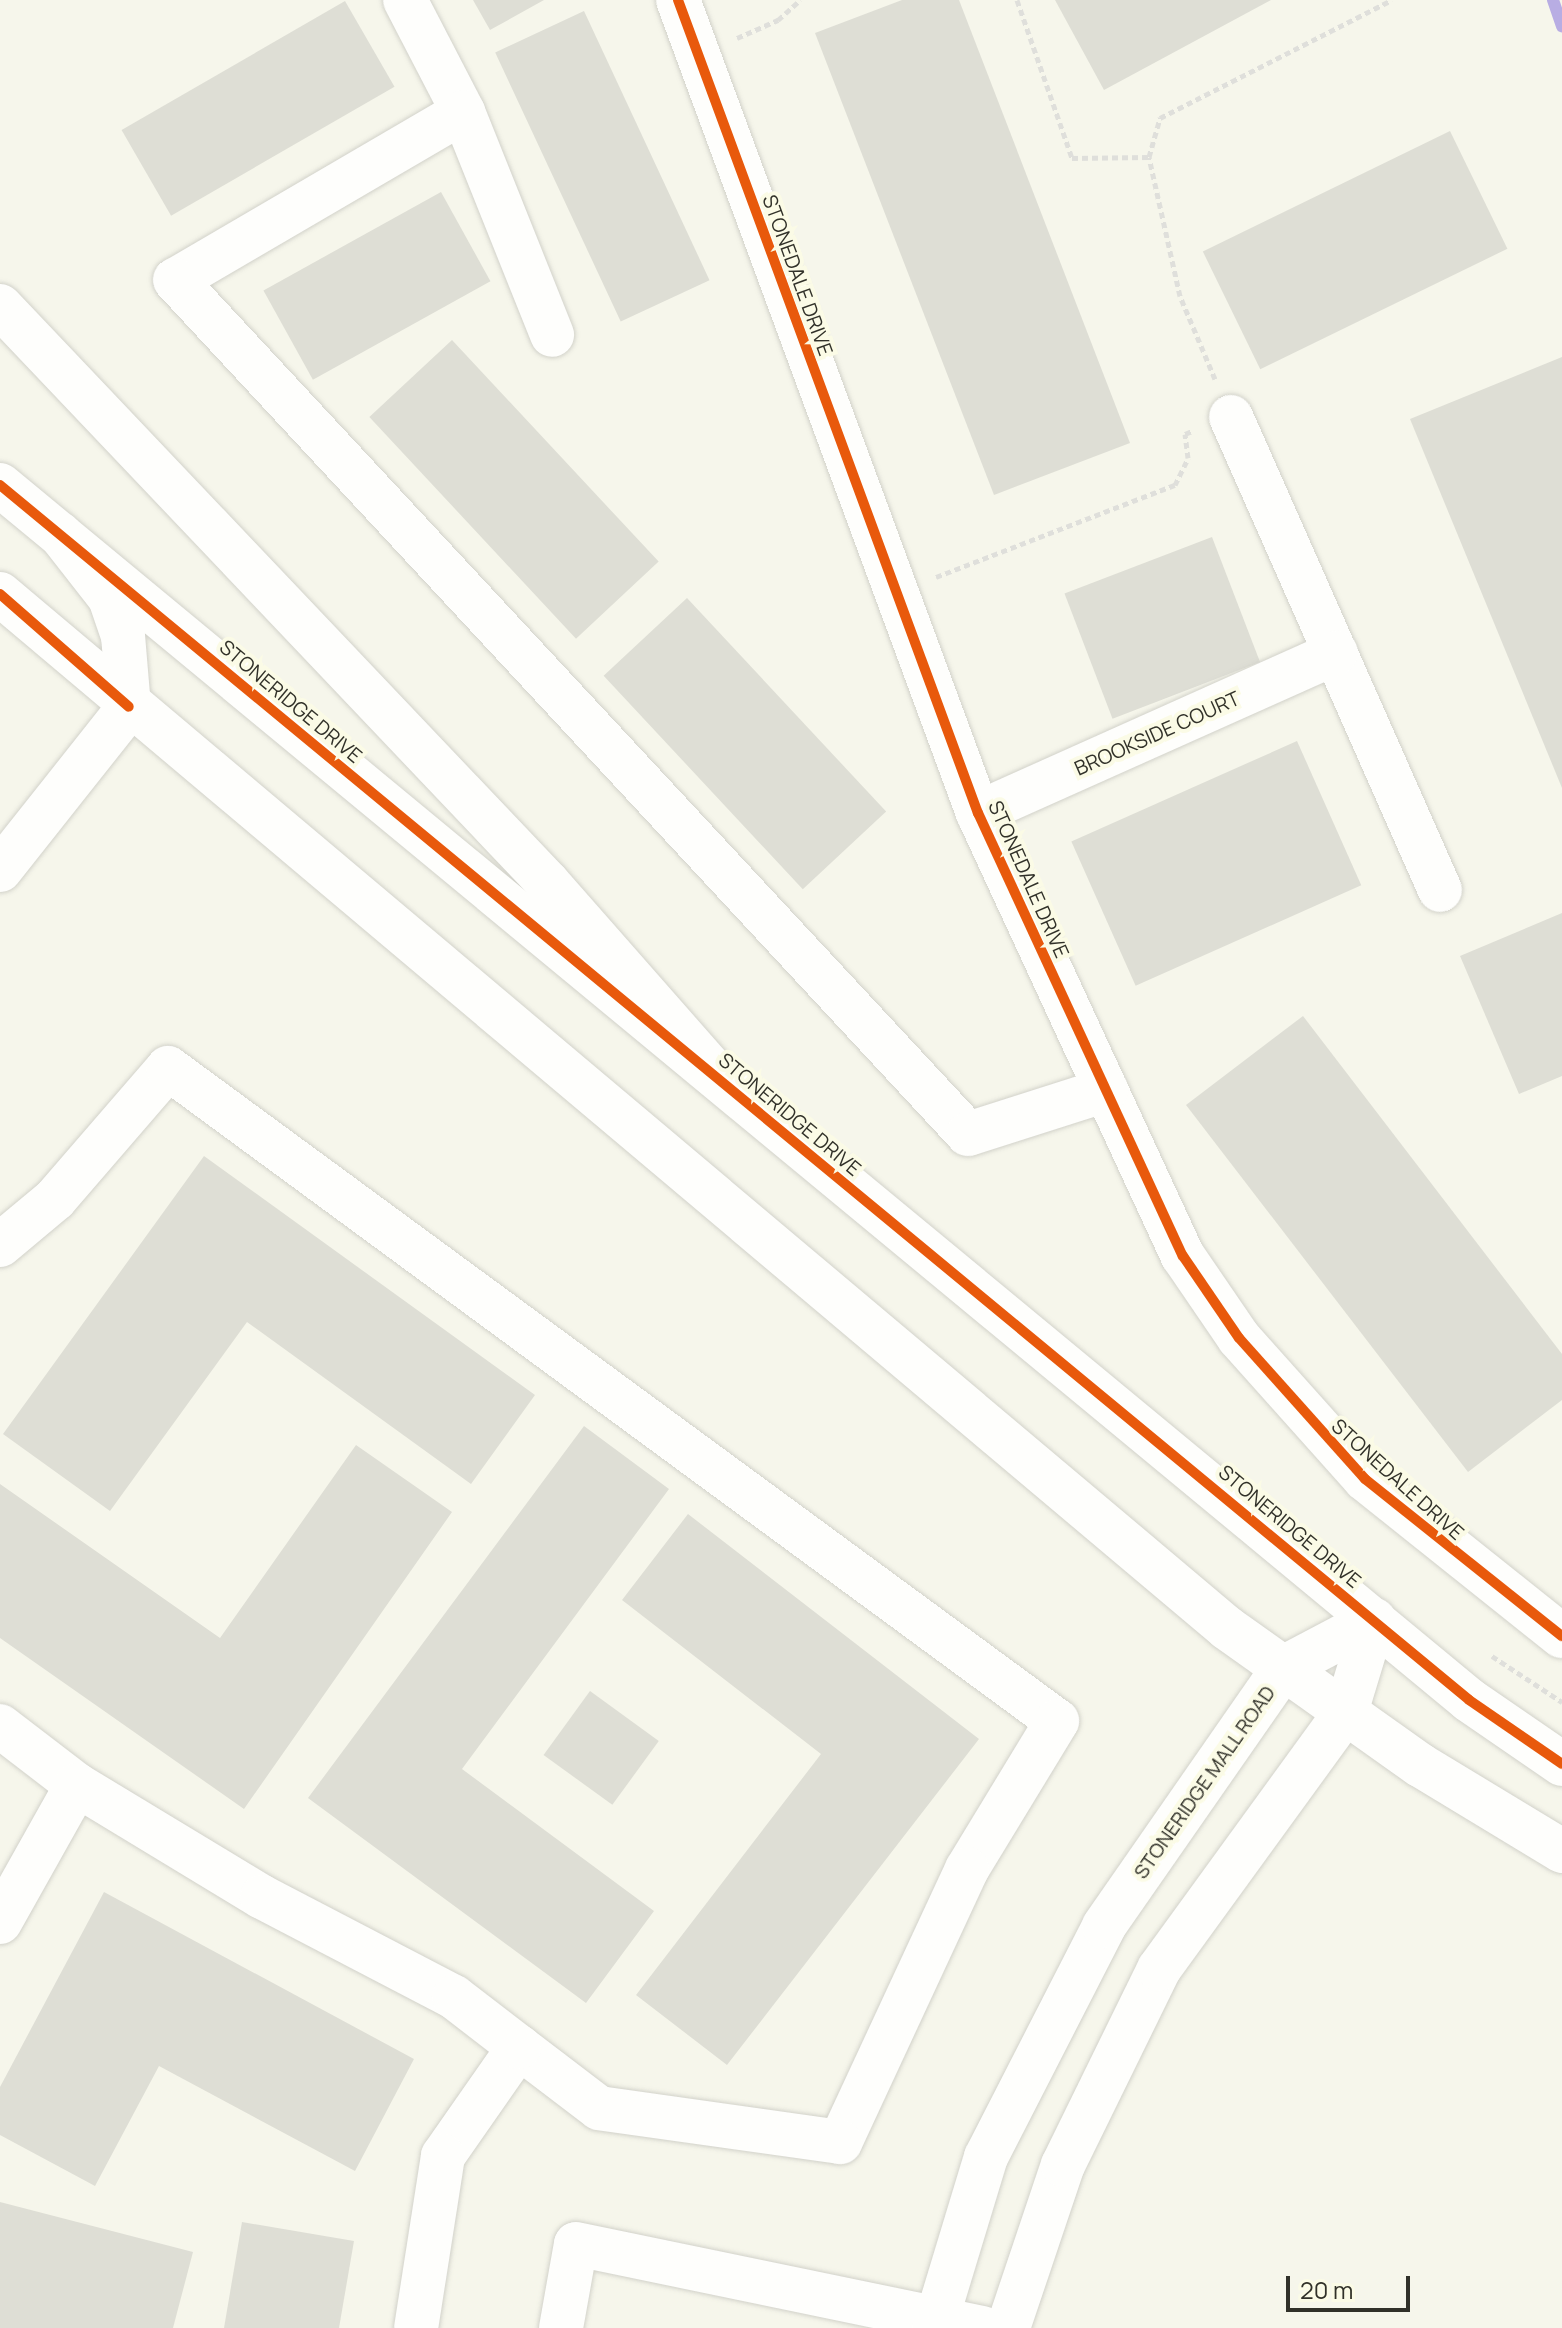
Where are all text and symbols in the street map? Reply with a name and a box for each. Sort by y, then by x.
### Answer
street label: STONEDALE DRIVE [758,191,838,359]
street label: STONERIDGE DRIVE [215,635,367,767]
street label: BROOKSIDE COURT [1071,686,1243,780]
street label: STONEDALE DRIVE [984,797,1074,961]
street label: STONERIDGE DRIVE [714,1048,866,1180]
street label: STONEDALE DRIVE [1327,1413,1469,1545]
street label: STONERIDGE DRIVE [1214,1460,1366,1592]
street label: STONERIDGE MALL ROAD [1128,1681,1280,1883]
scale bar [1290,2260,1414,2310]
text: 20 m [1300,2273,1353,2306]

